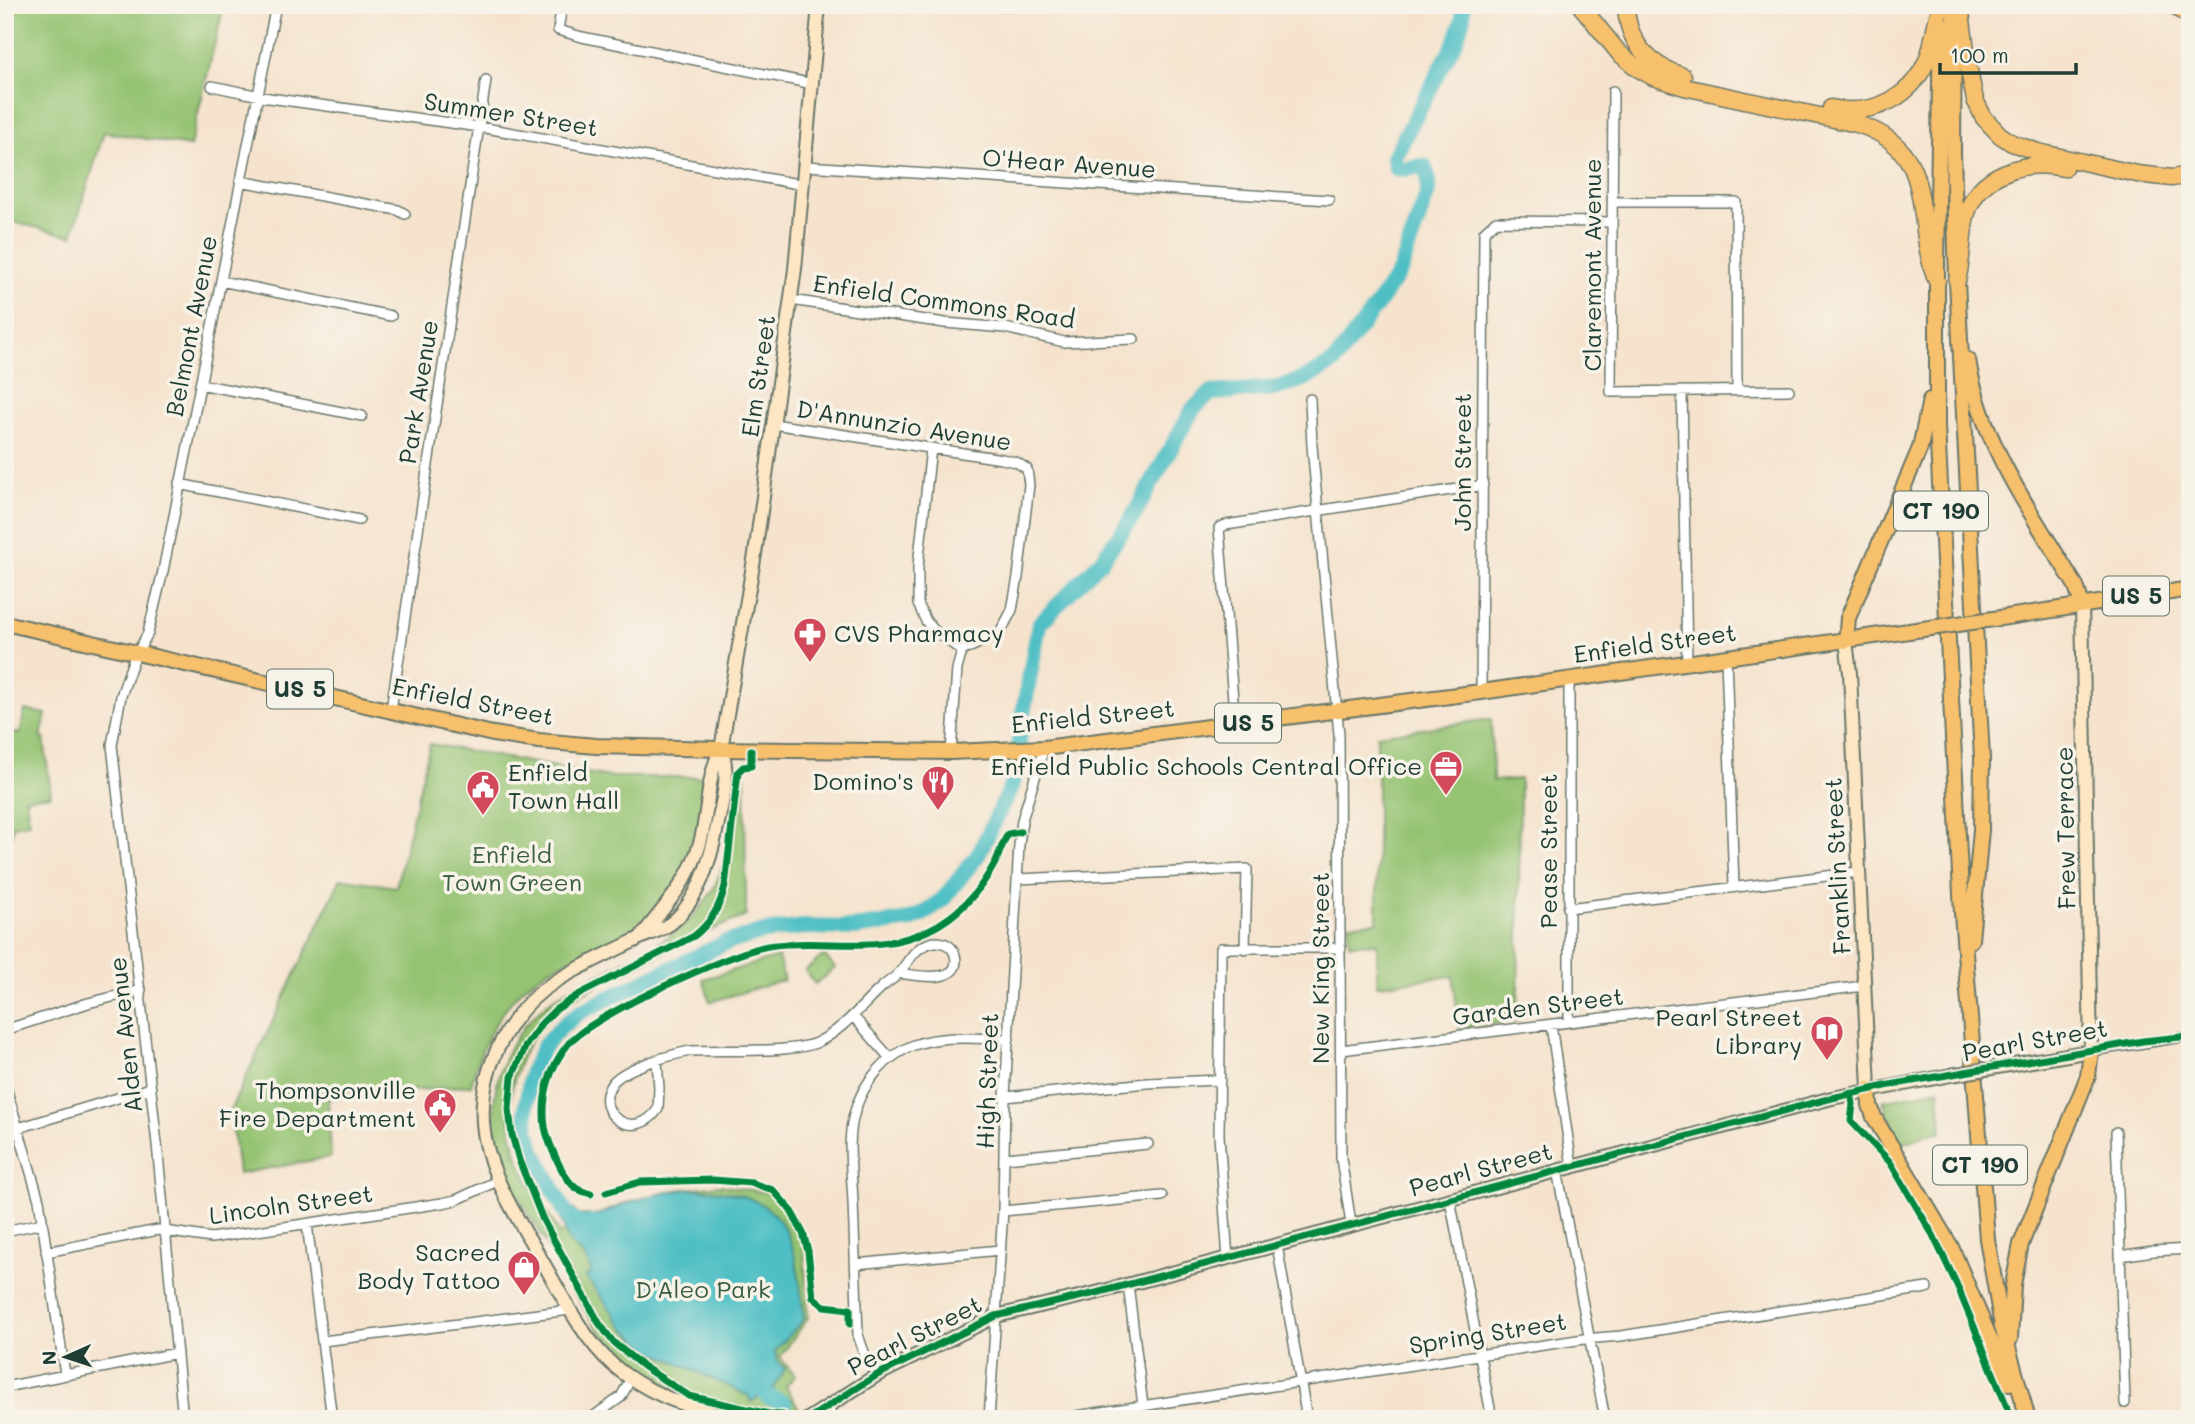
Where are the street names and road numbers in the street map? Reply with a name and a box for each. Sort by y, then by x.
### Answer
street label: Summer Street [422,84,601,143]
street label: O'Hear Avenue [981,141,1157,184]
street label: Claremont Avenue [1576,159,1607,371]
street label: Belmont Avenue [158,233,223,419]
street label: Enfield Commons Road [811,267,1077,334]
street label: Elm Street [734,313,781,439]
street label: Park Avenue [391,318,444,466]
street label: D'Annunzio Avenue [795,392,1014,457]
street label: John Street [1446,393,1477,531]
road number: CT 190 [1894,491,1988,530]
road number: US 5 [2103,576,2169,616]
street label: Enfield Street [1571,616,1738,669]
road number: US 5 [267,670,333,708]
street label: Enfield Street [390,670,557,731]
street label: Enfield Street [1010,692,1176,739]
road number: US 5 [1215,704,1281,743]
street label: Frew Terrace [2048,746,2081,910]
street label: Pease Street [1532,773,1563,929]
street label: Franklin Street [1816,777,1857,955]
street label: New King Street [1304,872,1335,1064]
street label: Alden Avenue [101,956,148,1115]
street label: Garden Street [1450,980,1625,1031]
street label: High Street [969,1012,1004,1149]
street label: Pearl Street [1960,1012,2110,1068]
street label: Pearl Street [1406,1135,1555,1202]
road number: CT 190 [1933,1146,2027,1184]
street label: Lincoln Street [207,1177,375,1230]
street label: Pearl Street [842,1288,987,1382]
street label: Spring Street [1407,1305,1569,1360]

